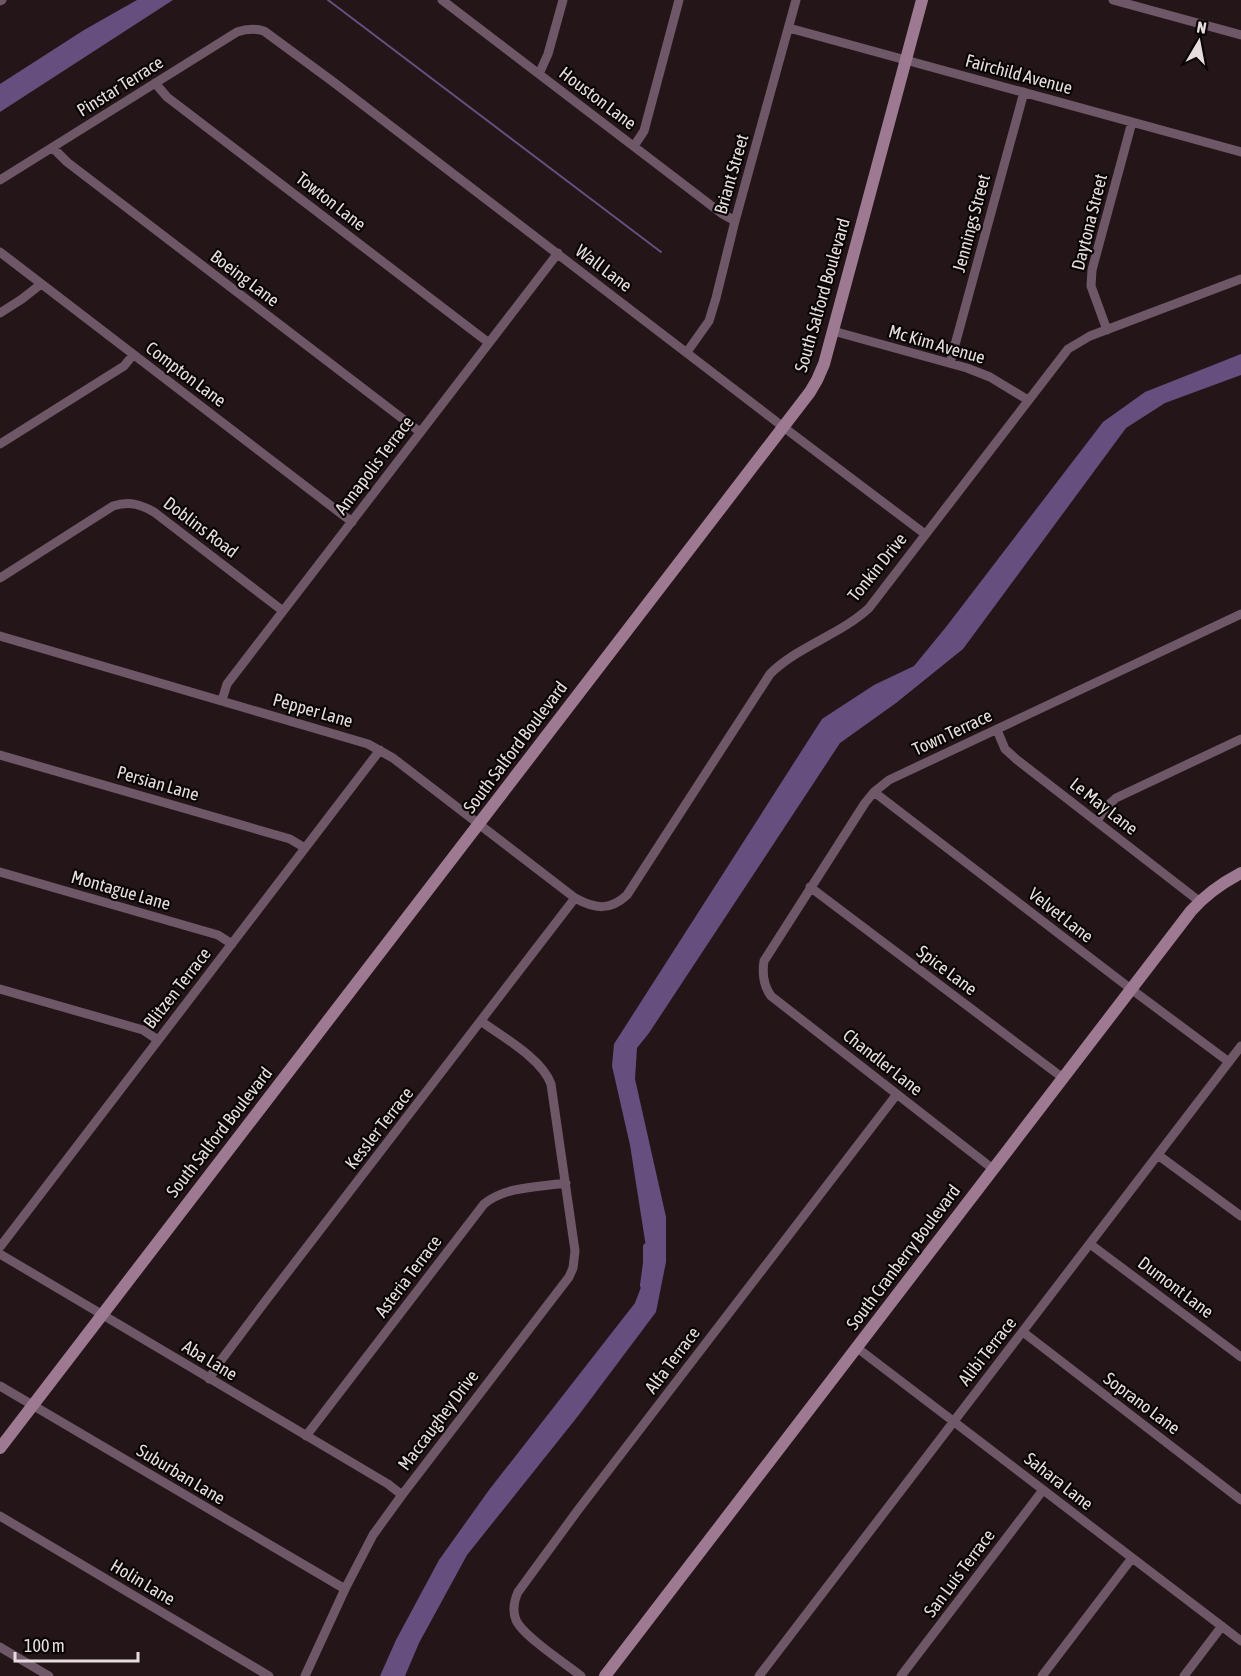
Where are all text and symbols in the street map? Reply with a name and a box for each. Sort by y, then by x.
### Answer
north arrow [1169,12,1229,72]
text: N [1195,18,1208,37]
street label: Fairchild Avenue [963,50,1075,98]
street label: Pinstar Terrace [73,51,167,121]
street label: Houston Lane [555,62,641,134]
street label: Briant Street [710,132,752,216]
street label: Towton Lane [292,167,370,235]
street label: Jennings Street [948,172,994,274]
street label: Daytona Street [1067,172,1111,272]
street label: South Salford Boulevard [790,216,854,374]
street label: Wall Lane [572,240,636,296]
street label: Boeing Lane [207,245,283,311]
street label: Mc Kim Avenue [886,320,988,368]
street label: Compton Lane [142,337,230,411]
street label: Annapolis Terrace [330,412,418,518]
street label: Doblins Road [160,492,242,562]
street label: Tonkin Drive [843,529,911,605]
street label: South Salford Boulevard [459,677,571,817]
street label: Pepper Lane [271,689,355,731]
street label: Town Terrace [909,704,995,760]
street label: Persian Lane [115,761,201,805]
street label: Le May Lane [1066,773,1142,839]
street label: Montague Lane [69,866,173,914]
street label: Velvet Lane [1024,883,1098,947]
street label: Spice Lane [913,941,981,999]
street label: Blitzen Terrace [139,943,215,1033]
street label: Chandler Lane [839,1024,927,1100]
street label: South Salford Boulevard [162,1063,276,1201]
street label: Kessler Terrace [340,1083,418,1173]
street label: South Cranberry Boulevard [842,1180,964,1334]
street label: Asteria Terrace [370,1231,446,1321]
street label: Dumont Lane [1134,1252,1218,1322]
street label: Alibi Terrace [954,1312,1020,1390]
street label: Alfa Terrace [640,1323,704,1397]
street label: Aba Lane [179,1335,241,1385]
street label: Maccaughey Drive [393,1366,483,1474]
street label: Soprano Lane [1100,1368,1184,1438]
street label: Suburban Lane [133,1439,229,1509]
street label: Sahara Lane [1021,1448,1097,1514]
street label: San Luis Terrace [919,1525,999,1621]
street label: Holin Lane [107,1555,179,1609]
scale bar [15,1625,138,1663]
text: 100 m [24,1635,65,1656]

